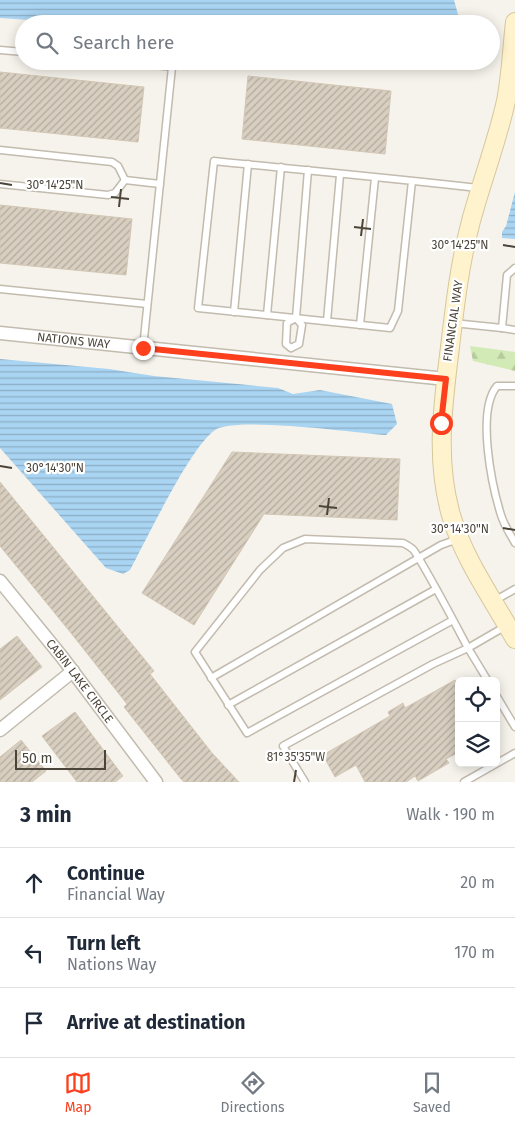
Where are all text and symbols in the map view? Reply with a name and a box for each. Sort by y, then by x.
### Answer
search box [15,15,500,70]
icon: search [33,29,61,57]
text: Search here [73,31,174,54]
text: 30°14'25"N [26,178,84,192]
text: 30°14'25"N [431,238,489,252]
street label: FINANCIAL WAY [440,279,466,362]
street label: NATIONS WAY [36,330,111,351]
route end [132,337,155,360]
route start [430,412,453,435]
text: 30°14'30"N [26,461,84,475]
text: 30°14'30"N [431,522,489,536]
street label: CABIN LAKE CIRCLE [43,636,116,726]
map controls [455,677,500,767]
button: locate [455,677,500,722]
button: layers [455,722,500,767]
scale bar [15,747,106,770]
text: 50 m [22,750,53,767]
text: 81°35'35"W [267,750,325,764]
text: 3 min [20,802,72,828]
text: Walk · 190 m [406,805,495,824]
text: Continue [67,862,145,885]
icon: ahead [20,869,48,897]
text: 20 m [460,873,495,892]
text: Financial Way [67,885,165,904]
text: Turn left [67,932,141,955]
icon: left [20,939,48,967]
text: 170 m [454,943,495,962]
text: Nations Way [67,955,156,974]
icon: arrive [20,1009,48,1037]
text: Arrive at destination [67,1011,246,1034]
tab: Map [64,1069,92,1116]
tab: Directions [220,1069,285,1116]
tab: Saved [413,1069,451,1116]

